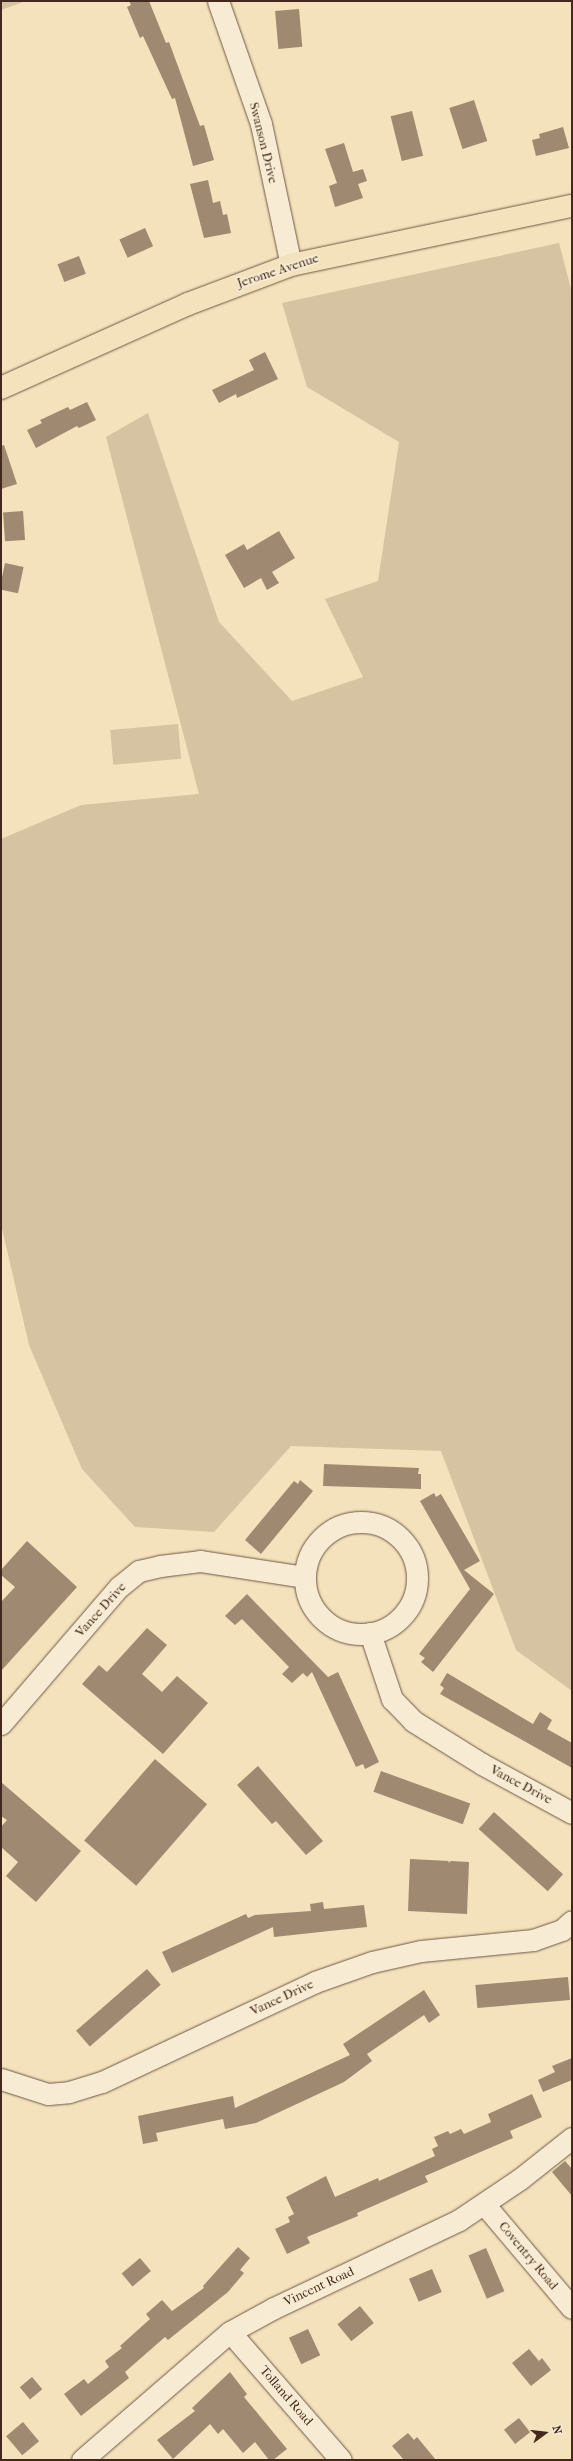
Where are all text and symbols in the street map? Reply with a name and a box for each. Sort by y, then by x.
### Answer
street label: Swanson Drive [245,101,281,185]
street label: Jerome Avenue [235,250,321,292]
street label: Vance Drive [73,1580,129,1640]
street label: Vance Drive [487,1762,555,1808]
street label: Vance Drive [248,1977,316,2019]
street label: Coventry Road [495,2219,561,2293]
street label: Vincent Road [281,2264,357,2310]
street label: Tolland Road [256,2363,316,2429]
north arrow [525,2413,565,2453]
text: N [550,2424,564,2435]

